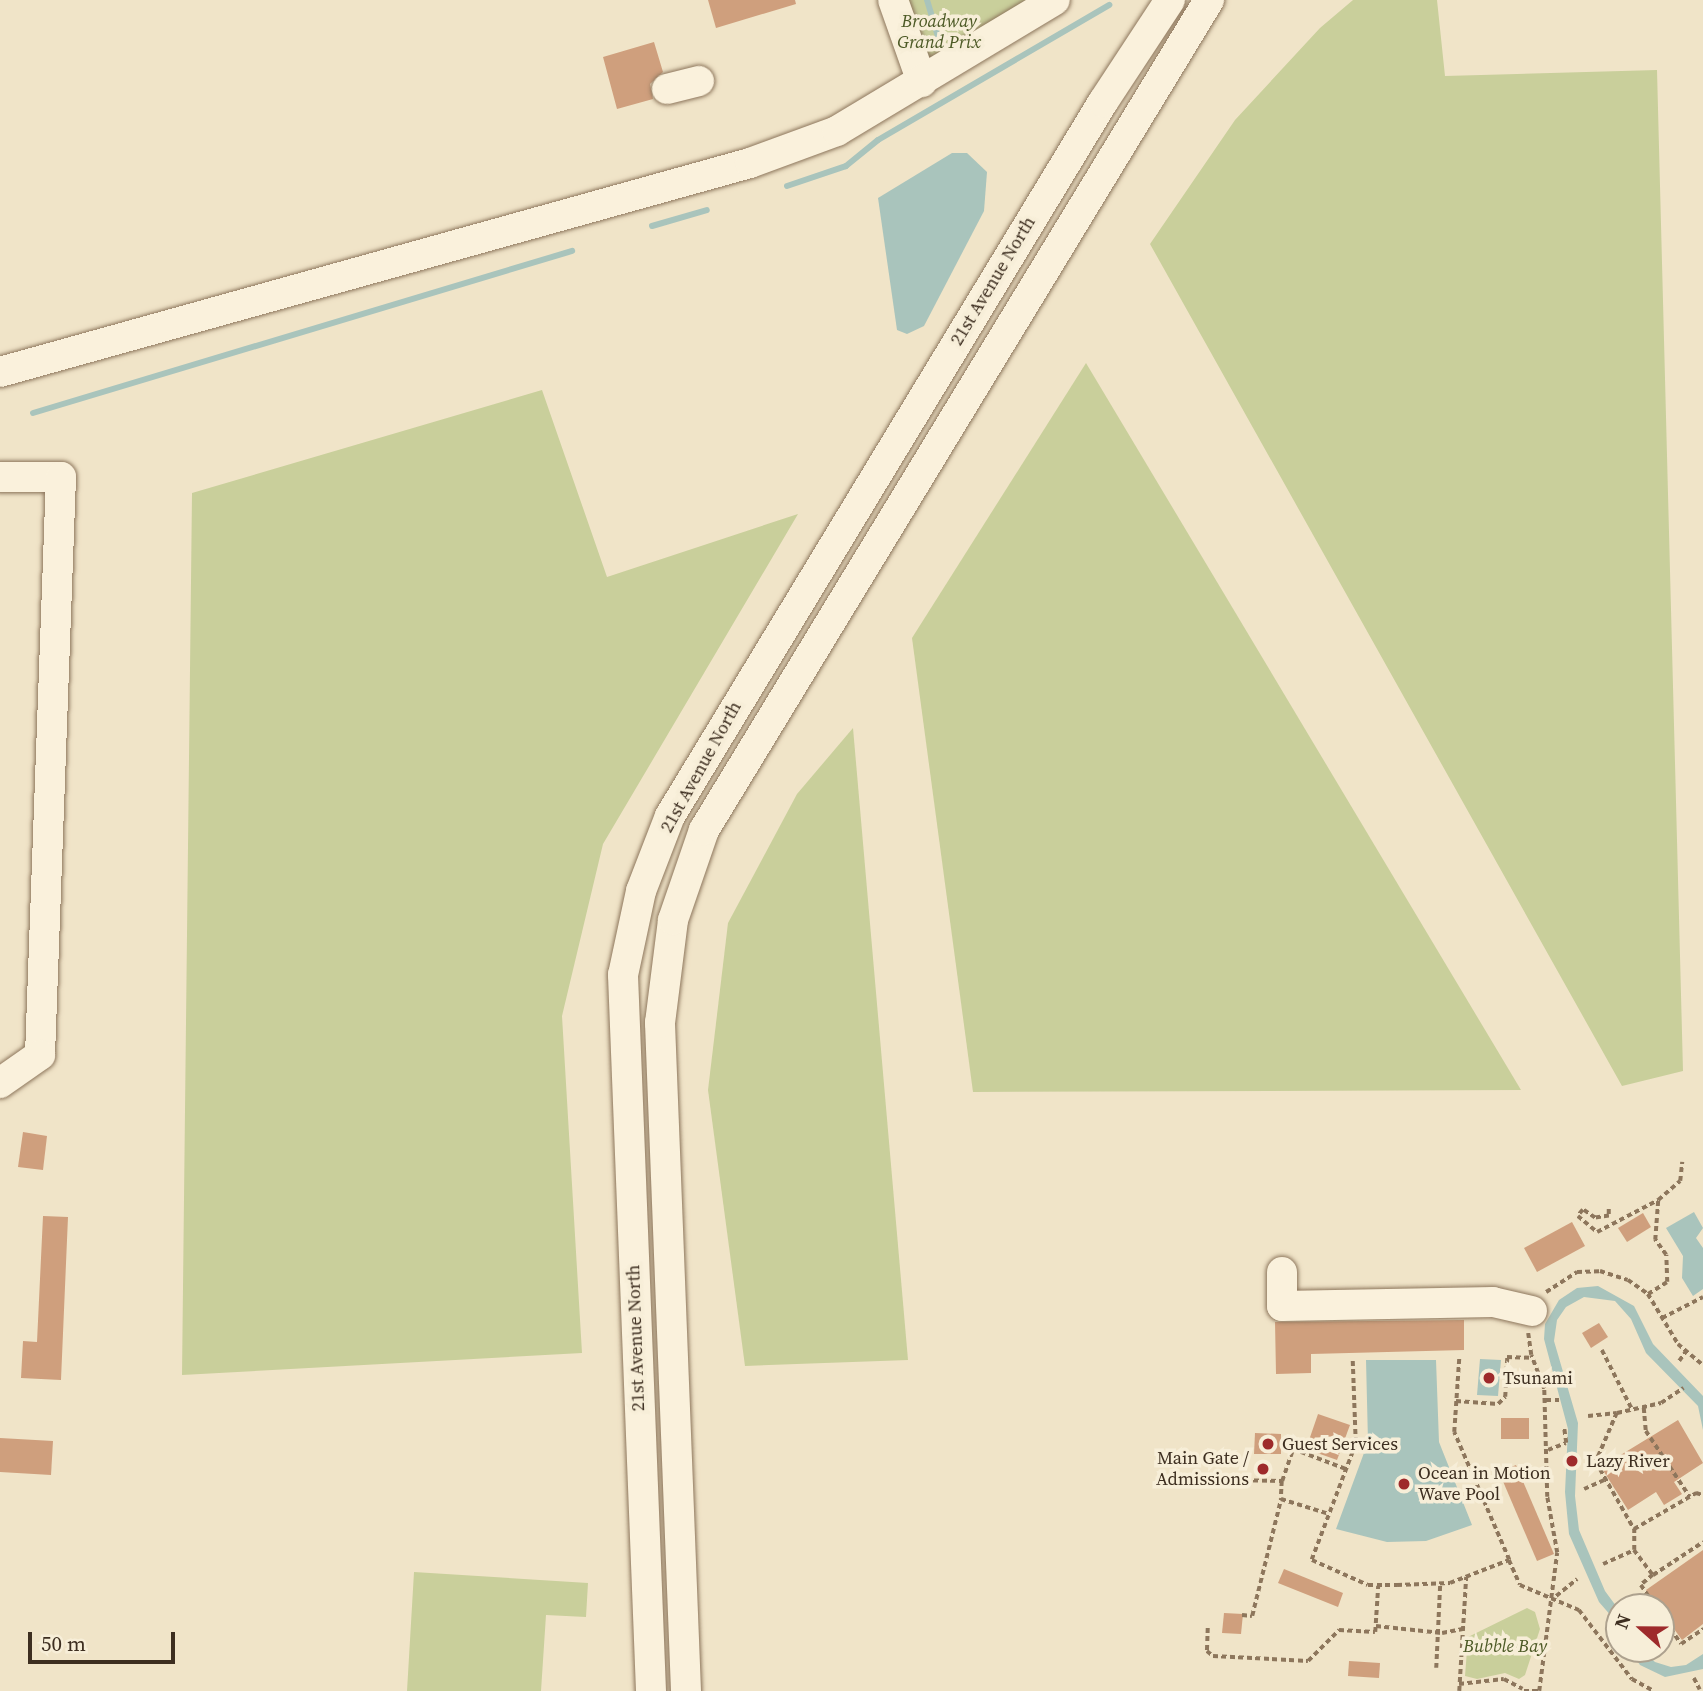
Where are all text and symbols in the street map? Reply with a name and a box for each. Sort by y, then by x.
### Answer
park label: Broadway Grand Prix [897,11,981,54]
street label: 21st Avenue North [946,213,1040,349]
street label: 21st Avenue North [656,698,746,836]
street label: 21st Avenue North [623,1264,649,1412]
place label: Tsunami [1503,1367,1573,1389]
marker: Tsunami [1481,1370,1497,1386]
place label: Guest Services [1282,1433,1398,1455]
marker: Guest Services [1260,1436,1276,1452]
place label: Main Gate / Admissions [1156,1448,1249,1490]
place label: Lazy River [1586,1450,1670,1472]
marker: Lazy River [1564,1453,1580,1469]
marker: Main Gate / Admissions [1255,1461,1271,1477]
place label: Ocean in Motion Wave Pool [1418,1463,1551,1506]
marker: Ocean in Motion Wave Pool [1396,1476,1412,1492]
north arrow [1605,1593,1675,1663]
text: N [1608,1610,1637,1632]
scale bar [32,1618,178,1662]
text: 50 m [41,1629,86,1658]
park label: Bubble Bay [1463,1635,1547,1657]

